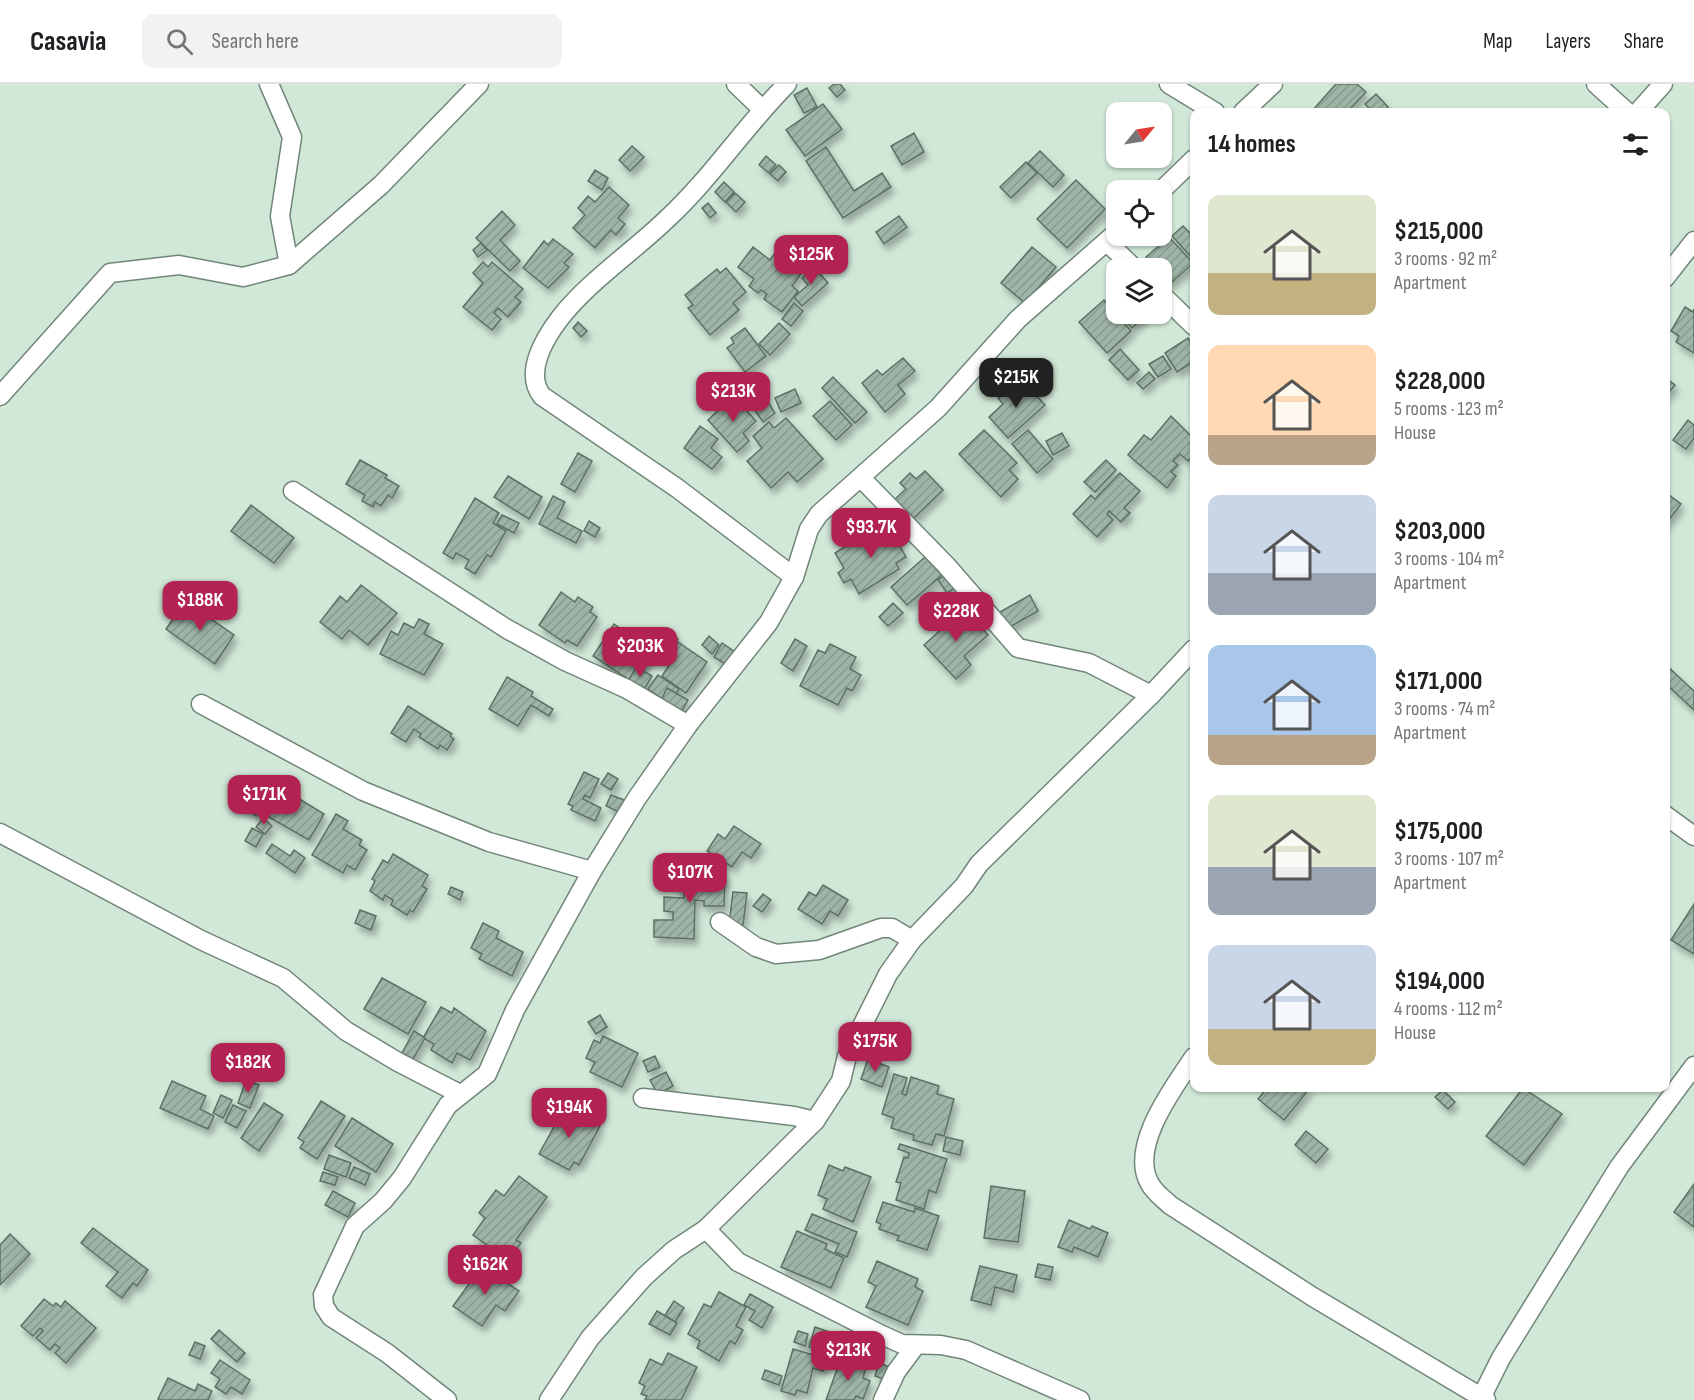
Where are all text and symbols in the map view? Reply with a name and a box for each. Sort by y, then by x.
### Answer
search box [142,14,562,68]
text: Casavia [30,25,106,58]
icon: search [163,25,196,58]
text: Search here [211,28,299,55]
text: Map [1483,29,1512,54]
text: Layers [1545,29,1591,54]
text: Share [1624,29,1664,54]
north arrow [1106,102,1172,168]
map controls [1106,102,1172,324]
icon: filters [1619,128,1652,161]
text: 14 homes [1208,129,1296,160]
button: locate [1106,180,1172,246]
text: $215,000 [1394,216,1483,247]
icon: home [1256,219,1328,291]
pin: $125K [769,235,853,286]
text: $125K [788,242,834,266]
text: 3 rooms · 92 m² [1394,247,1497,271]
button: layers [1106,258,1172,324]
text: Apartment [1394,271,1467,295]
pin: $215K [974,358,1058,409]
text: $215K [993,365,1039,389]
text: $228,000 [1394,366,1485,397]
icon: home [1256,369,1328,441]
pin: $213K [691,372,775,423]
text: $213K [710,379,756,403]
text: 5 rooms · 123 m² [1394,397,1504,421]
text: House [1394,421,1436,445]
pin: $93.7K [822,508,920,559]
text: $93.7K [845,515,897,539]
text: $203,000 [1394,516,1485,547]
icon: home [1256,519,1328,591]
text: 3 rooms · 104 m² [1394,547,1504,571]
text: Apartment [1394,571,1467,595]
pin: $188K [158,581,242,632]
text: $188K [177,588,223,612]
pin: $228K [914,592,998,643]
text: $228K [932,599,980,623]
pin: $203K [598,627,682,678]
text: $203K [616,634,664,658]
text: $171,000 [1394,666,1482,697]
icon: home [1256,669,1328,741]
text: 3 rooms · 74 m² [1394,697,1496,721]
text: Apartment [1394,721,1467,745]
pin: $171K [222,775,306,826]
text: $171K [242,782,286,806]
text: $175,000 [1394,816,1483,847]
icon: home [1256,819,1328,891]
text: 3 rooms · 107 m² [1394,847,1504,871]
pin: $107K [648,853,732,904]
text: $107K [667,860,713,884]
text: Apartment [1394,871,1467,895]
text: $194,000 [1394,966,1485,997]
icon: home [1256,969,1328,1041]
text: 4 rooms · 112 m² [1394,997,1503,1021]
text: House [1394,1021,1436,1045]
pin: $175K [833,1022,917,1073]
text: $175K [852,1029,898,1053]
pin: $182K [206,1043,290,1094]
text: $182K [225,1050,271,1074]
pin: $194K [527,1088,611,1139]
text: $194K [546,1095,592,1119]
pin: $162K [443,1245,527,1296]
text: $162K [462,1252,508,1276]
pin: $213K [806,1331,890,1382]
text: $213K [825,1338,871,1362]

